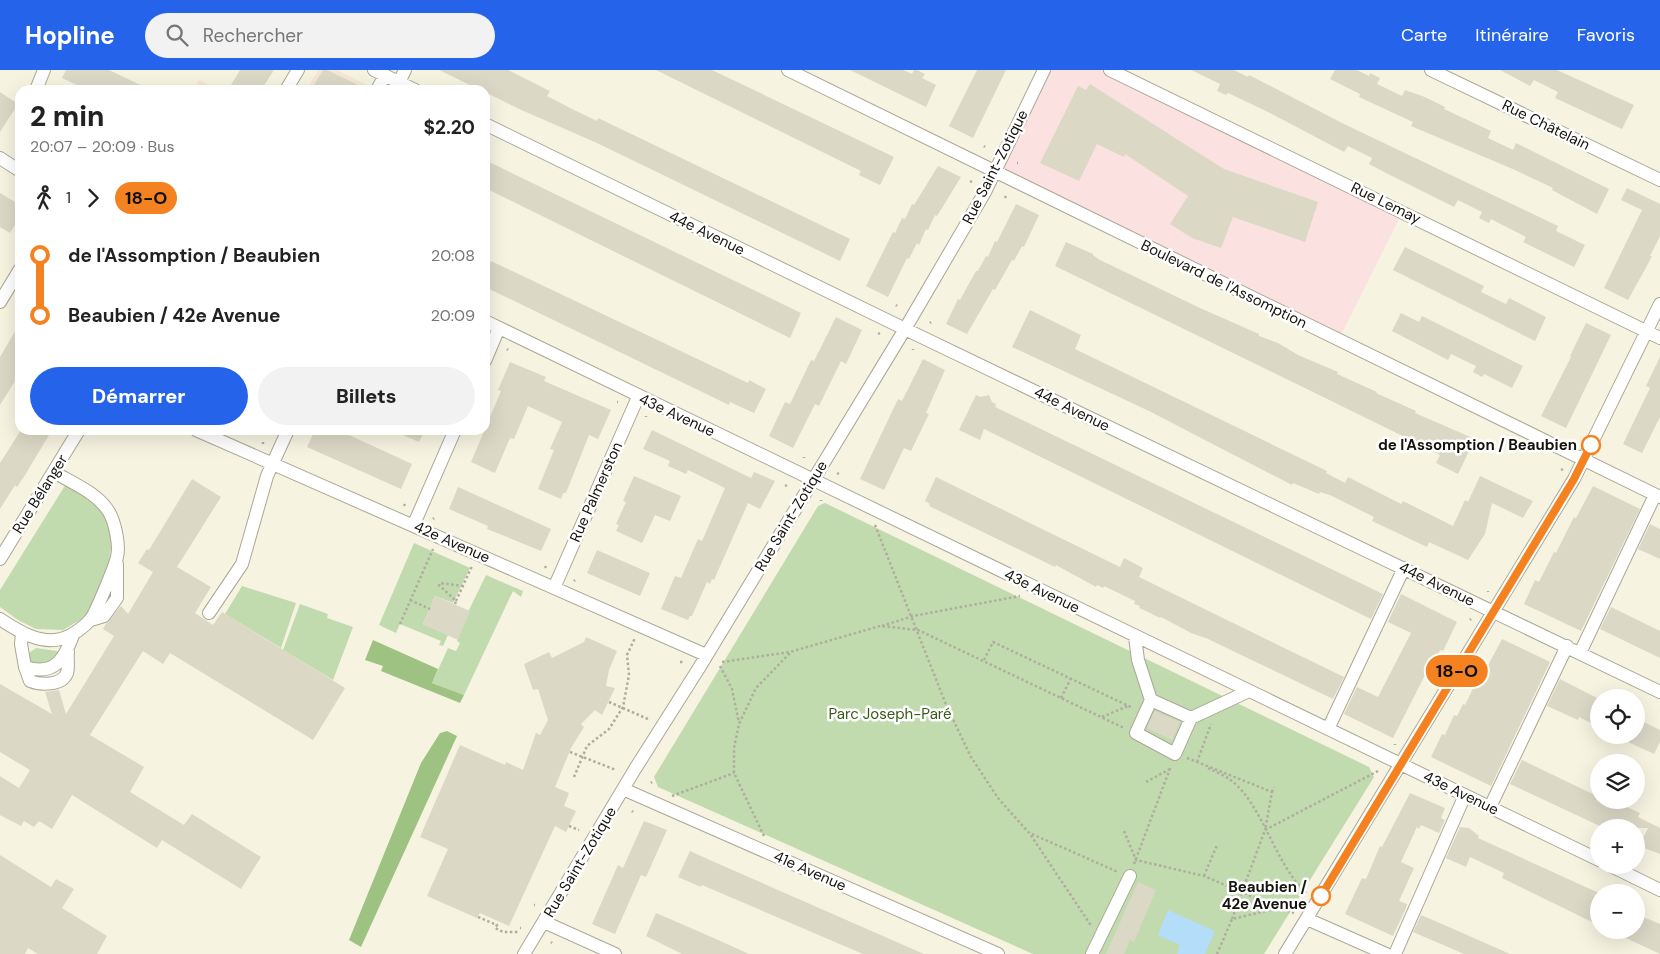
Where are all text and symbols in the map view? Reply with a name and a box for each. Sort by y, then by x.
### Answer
search box [145,13,495,58]
text: Hopline [25,20,115,51]
icon: search [163,21,191,49]
text: Rechercher [203,23,303,48]
text: Carte [1401,23,1447,47]
text: Itinéraire [1475,23,1549,47]
text: Favoris [1577,23,1635,47]
street label: Rue Châtelain [1499,95,1593,155]
text: 2 min [30,98,104,135]
street label: Rue Saint-Zotique [958,106,1032,228]
text: $2.20 [424,115,475,140]
text: 20:07 – 20:09 · Bus [30,136,174,157]
street label: Rue Lemay [1348,177,1425,229]
icon: walk [30,184,58,212]
icon: forward [79,184,107,212]
text: 18-O [125,186,167,210]
text: 1 [66,187,71,208]
street label: 44e Avenue [666,206,748,260]
street label: Boulevard de l'Assomption [1138,235,1310,333]
text: de l'Assomption / Beaubien [68,243,320,268]
text: 20:08 [431,245,475,266]
text: Beaubien / 42e Avenue [68,303,280,328]
text: 20:09 [431,305,475,326]
button: Démarrer [30,367,248,425]
button: Billets [258,367,475,425]
street label: 44e Avenue [1031,382,1113,436]
street label: 43e Avenue [636,389,718,441]
place label: de l'Assomption / Beaubien [1378,435,1577,455]
marker: de l'Assomption / Beaubien [1581,435,1601,455]
street label: Rue Palmerston [565,439,627,545]
street label: Rue Bélanger [8,450,73,537]
street label: Rue Saint-Zotique [750,457,832,575]
street label: 42e Avenue [411,516,493,568]
street label: 44e Avenue [1396,557,1478,611]
street label: 43e Avenue [1001,564,1083,618]
line badge: 18-O [1422,655,1492,687]
text: 18-O [1436,659,1478,683]
map controls [1590,689,1645,939]
button: locate [1590,689,1645,744]
park label: Parc Joseph-Paré [828,704,952,724]
button: layers [1590,754,1645,809]
street label: 43e Avenue [1420,766,1502,820]
street label: Rue Saint-Zotique [539,803,621,921]
button: + [1590,819,1645,874]
street label: 41e Avenue [771,846,849,896]
place label: Beaubien / 42e Avenue [1222,877,1308,914]
button: − [1590,884,1645,939]
marker: Beaubien / 42e Avenue [1311,886,1331,906]

